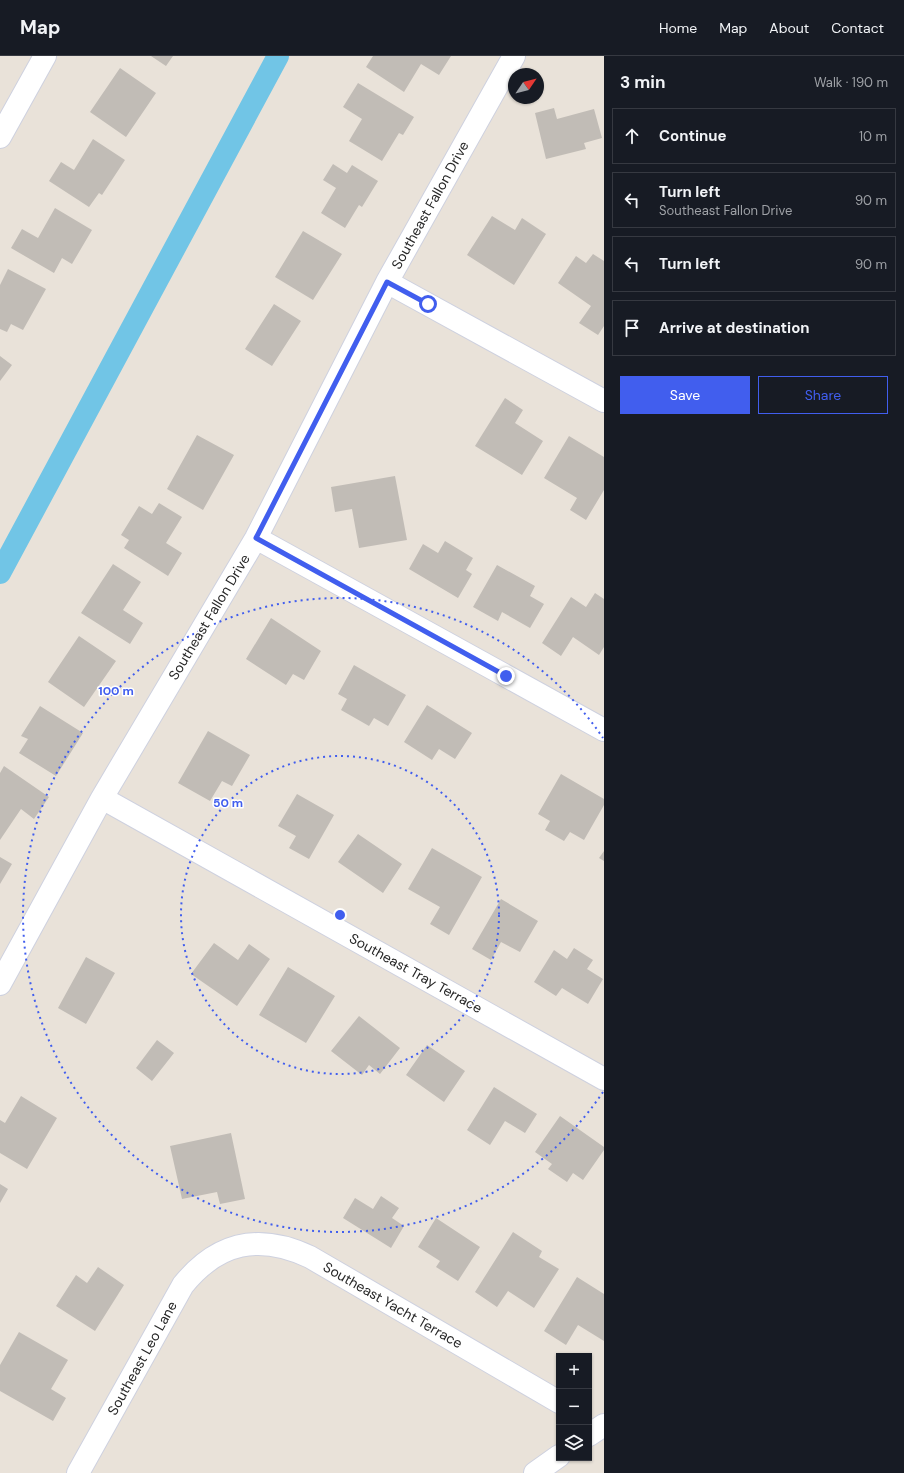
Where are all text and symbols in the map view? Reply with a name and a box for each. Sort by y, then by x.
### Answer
text: Map [20,15,60,40]
text: Home [659,19,697,37]
text: Map [719,19,747,37]
text: About [769,19,809,37]
text: Contact [831,19,884,37]
north arrow [508,68,544,104]
text: 3 min [620,71,665,93]
text: Walk · 190 m [814,74,888,91]
icon: ahead [621,125,643,147]
text: Continue [659,126,727,146]
text: 10 m [859,128,887,145]
street label: Southeast Fallon Drive [387,138,473,272]
text: Turn left [659,182,720,202]
icon: left [621,189,643,211]
text: 90 m [855,192,887,209]
text: Southeast Fallon Drive [659,202,792,219]
icon: left [621,253,643,275]
text: Turn left [659,254,720,274]
text: 90 m [855,256,887,273]
route start [419,295,437,313]
icon: arrive [621,317,643,339]
text: Arrive at destination [659,318,810,338]
button: Save [620,376,750,414]
button: Share [758,376,888,414]
street label: Southeast Fallon Drive [164,551,254,683]
route end [497,667,515,685]
text: 100 m [98,683,134,699]
text: 50 m [213,795,243,811]
centre of rings [333,908,347,922]
street label: Southeast Tray Terrace [346,929,486,1017]
street label: Southeast Yacht Terrace [320,1258,466,1352]
street label: Southeast Leo Lane [103,1298,181,1418]
map controls [556,1353,592,1461]
button: + [556,1353,592,1389]
button: − [556,1389,592,1425]
button: layers [556,1425,592,1461]

